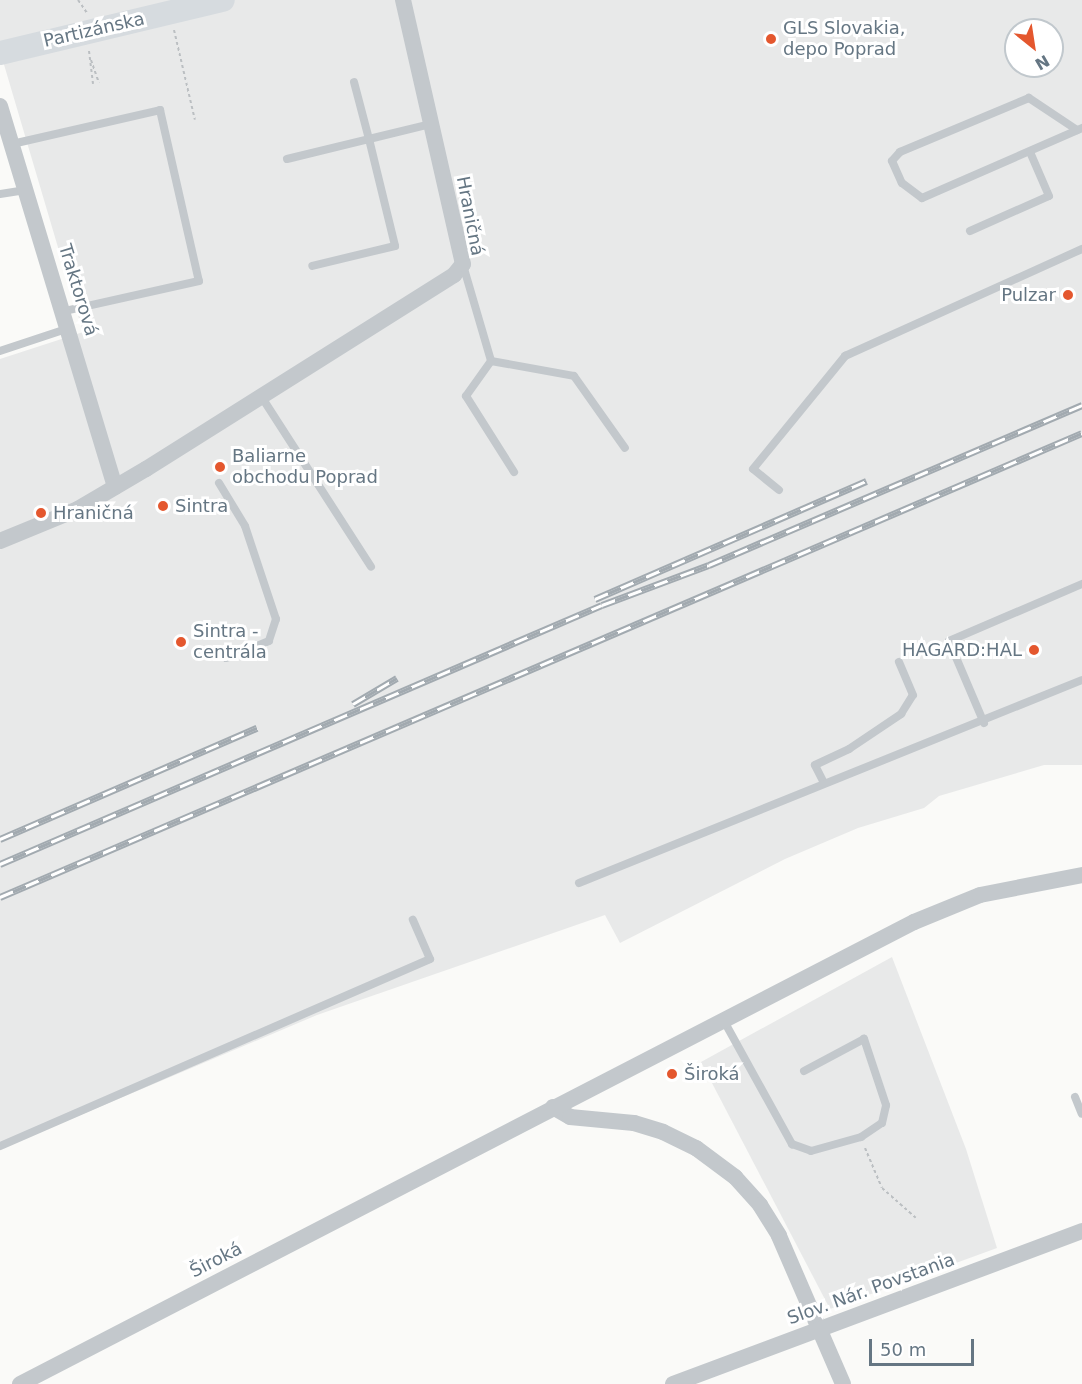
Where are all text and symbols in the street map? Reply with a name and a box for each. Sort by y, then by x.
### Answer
street label: Partizánska [41,8,147,52]
place label: GLS Slovakia, depo Poprad [783,18,905,60]
north arrow [1004,18,1064,78]
marker: GLS Slovakia, depo Poprad [764,32,778,46]
text: N [1032,51,1053,74]
street label: Hraničná [452,174,488,258]
street label: Traktorová [54,241,102,339]
place label: Pulzar [1001,284,1056,306]
marker: Pulzar [1061,288,1075,302]
place label: Baliarne obchodu Poprad [232,446,378,488]
marker: Baliarne obchodu Poprad [213,460,227,474]
place label: Sintra [175,495,228,517]
marker: Sintra [156,499,170,513]
place label: Hraničná [53,502,134,524]
marker: Hraničná [34,506,48,520]
place label: Sintra - centrála [193,621,267,664]
marker: Sintra - centrála [174,635,188,649]
place label: HAGARD:HAL [902,639,1022,661]
marker: HAGARD:HAL [1027,643,1041,657]
place label: Široká [684,1063,740,1085]
marker: Široká [665,1067,679,1081]
street label: Široká [186,1238,246,1282]
street label: Slov. Nár. Povstania [784,1249,958,1329]
scale bar [872,1327,977,1365]
text: 50 m [880,1339,926,1360]

